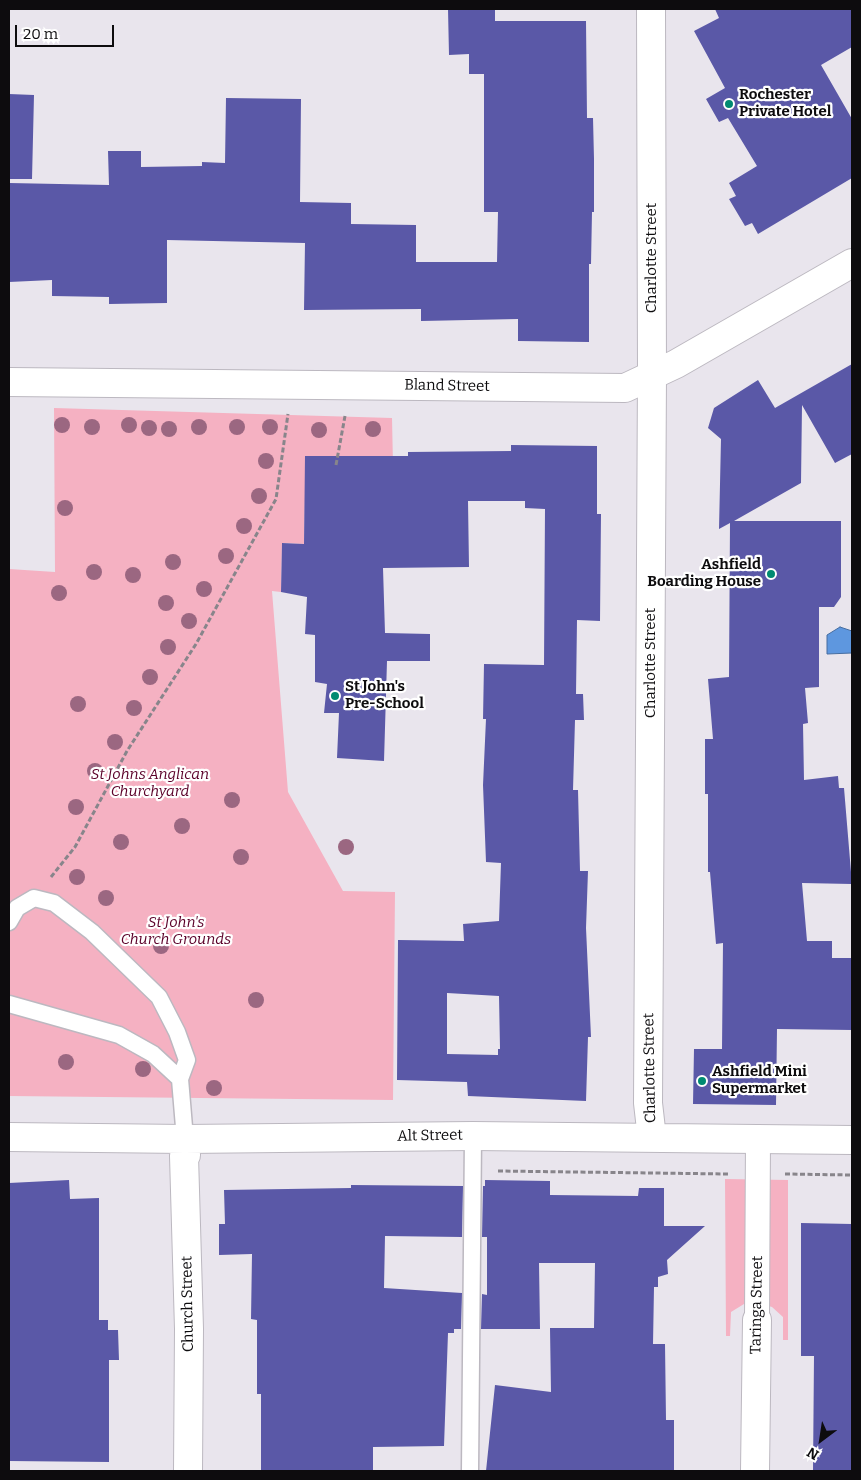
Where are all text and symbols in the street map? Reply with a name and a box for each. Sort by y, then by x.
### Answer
scale bar [18,15,116,47]
text: 20 m [23,25,58,43]
place label: Rochester Private Hotel [739,86,831,121]
marker: Rochester Private Hotel [723,98,735,110]
street label: Charlotte Street [643,203,661,313]
street label: Bland Street [404,376,490,396]
place label: Ashfield Boarding House [647,556,761,591]
marker: Ashfield Boarding House [765,568,777,580]
street label: Charlotte Street [642,608,660,718]
place label: St John's Pre-School [345,678,424,713]
marker: St John's Pre-School [329,690,341,702]
park label: St Johns Anglican Churchyard [91,766,209,801]
park label: St John's Church Grounds [121,914,231,949]
street label: Charlotte Street [640,1013,660,1123]
place label: Ashfield Mini Supermarket [712,1063,807,1098]
marker: Ashfield Mini Supermarket [696,1075,708,1087]
street label: Alt Street [397,1126,463,1146]
street label: Church Street [178,1256,198,1352]
street label: Taringa Street [747,1256,767,1354]
north arrow [796,1415,846,1465]
text: N [804,1443,822,1463]

